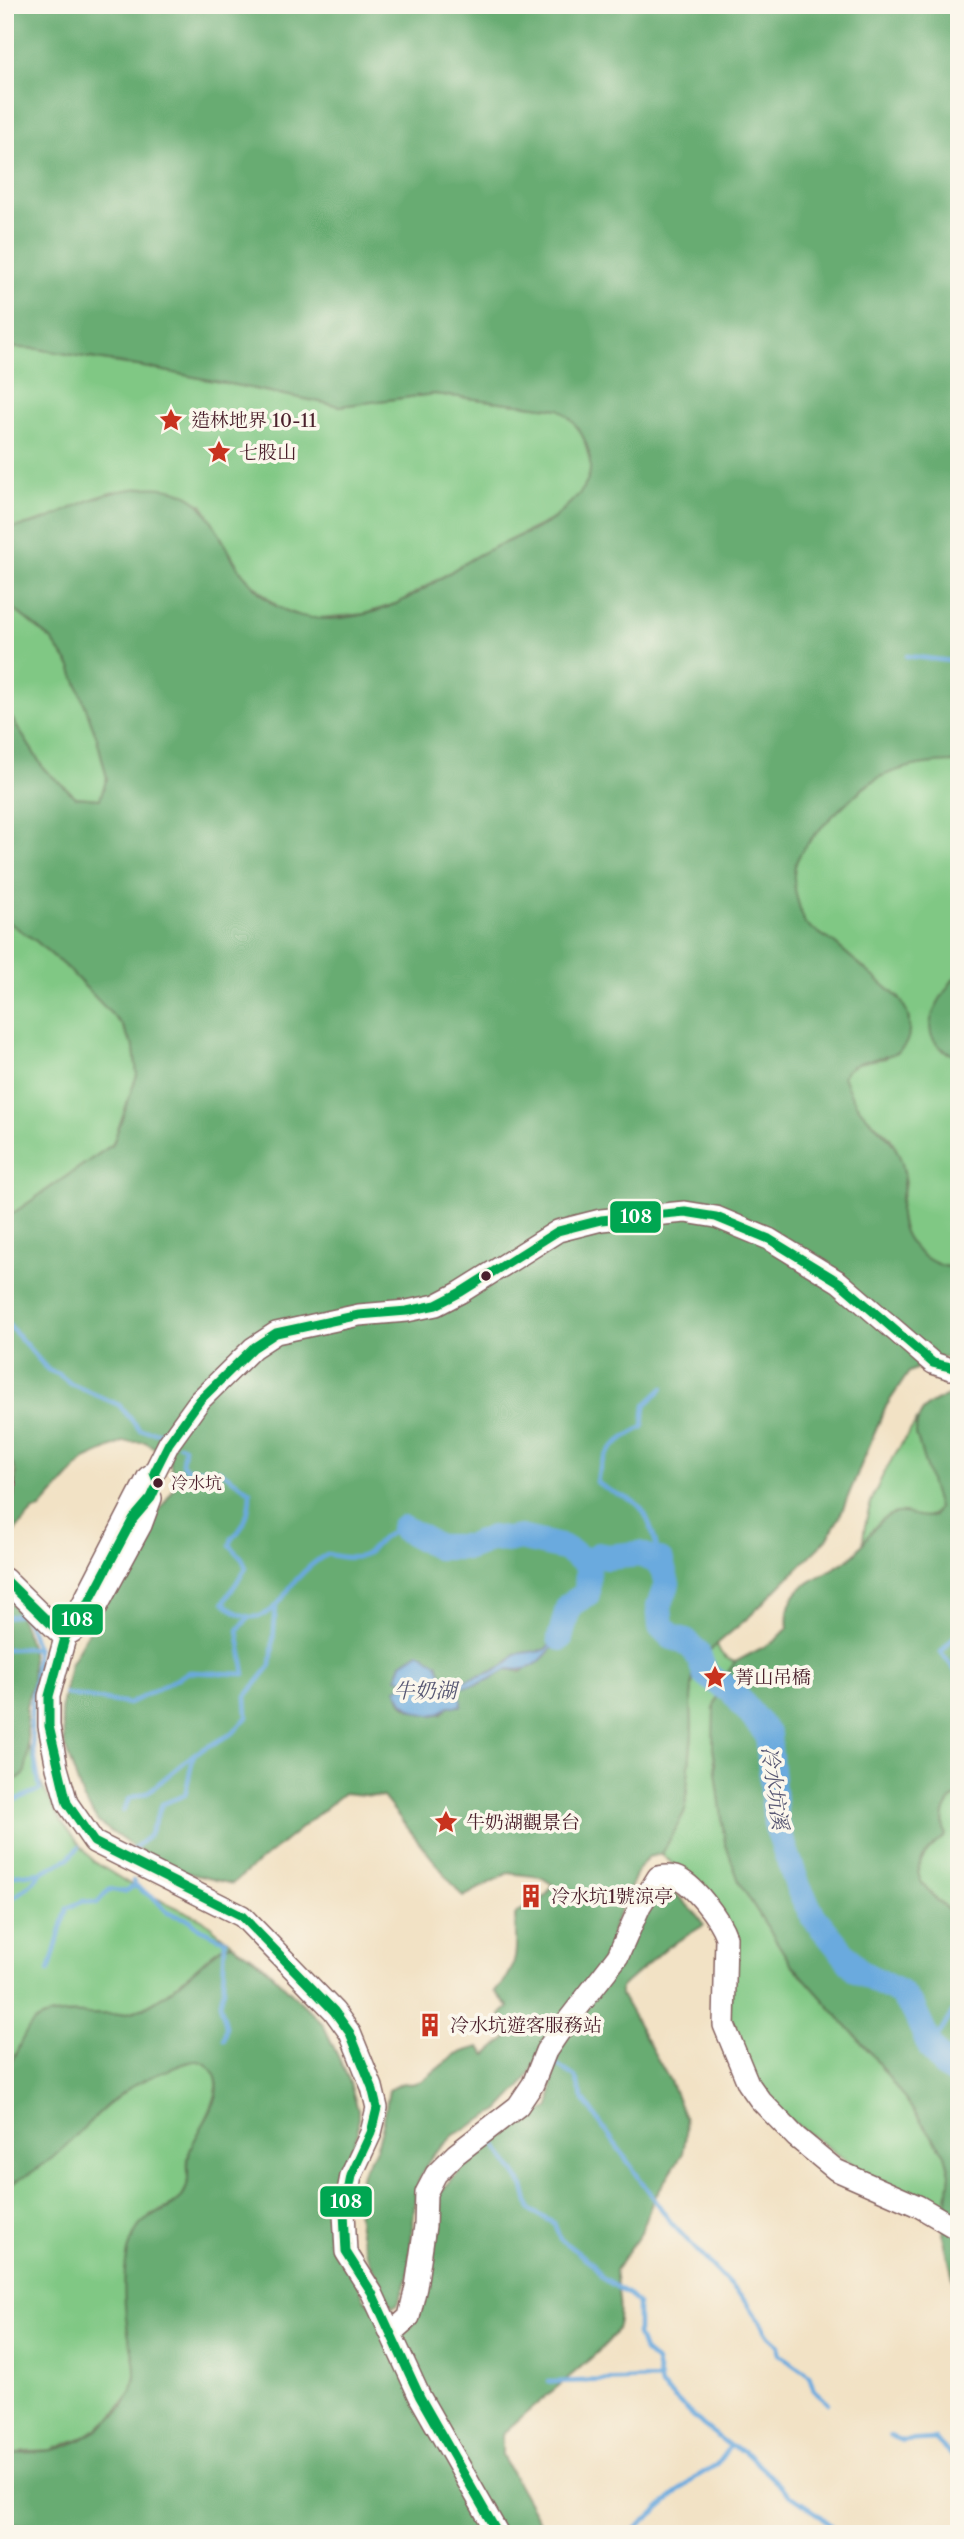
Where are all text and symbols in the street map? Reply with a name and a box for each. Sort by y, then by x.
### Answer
place icon: 造林地界 10-11 [157,406,185,434]
place label: 造林地界 10-11 [191,409,317,432]
place icon: 七股山 [205,438,233,466]
place label: 七股山 [239,441,296,464]
line badge: 108 [609,1200,662,1234]
text: 108 [620,1205,652,1228]
unlabelled marker [479,1269,493,1283]
place label: 冷水坑 [171,1473,222,1493]
marker: 冷水坑 [151,1476,165,1490]
line badge: 108 [51,1603,104,1636]
text: 108 [61,1608,93,1631]
place icon: 菁山吊橋 [701,1663,729,1691]
place label: 菁山吊橋 [735,1666,811,1689]
water label: 牛奶湖 [394,1678,460,1703]
water label: 冷水坑溪 [757,1745,794,1833]
place icon: 牛奶湖觀景台 [432,1808,460,1836]
place label: 牛奶湖觀景台 [466,1811,580,1834]
building icon: 冷水坑1號涼亭 [517,1882,545,1910]
place label: 冷水坑1號涼亭 [551,1885,673,1908]
building icon: 冷水坑遊客服務站 [416,2011,444,2039]
place label: 冷水坑遊客服務站 [450,2014,602,2037]
line badge: 108 [319,2185,373,2218]
text: 108 [330,2190,362,2213]

